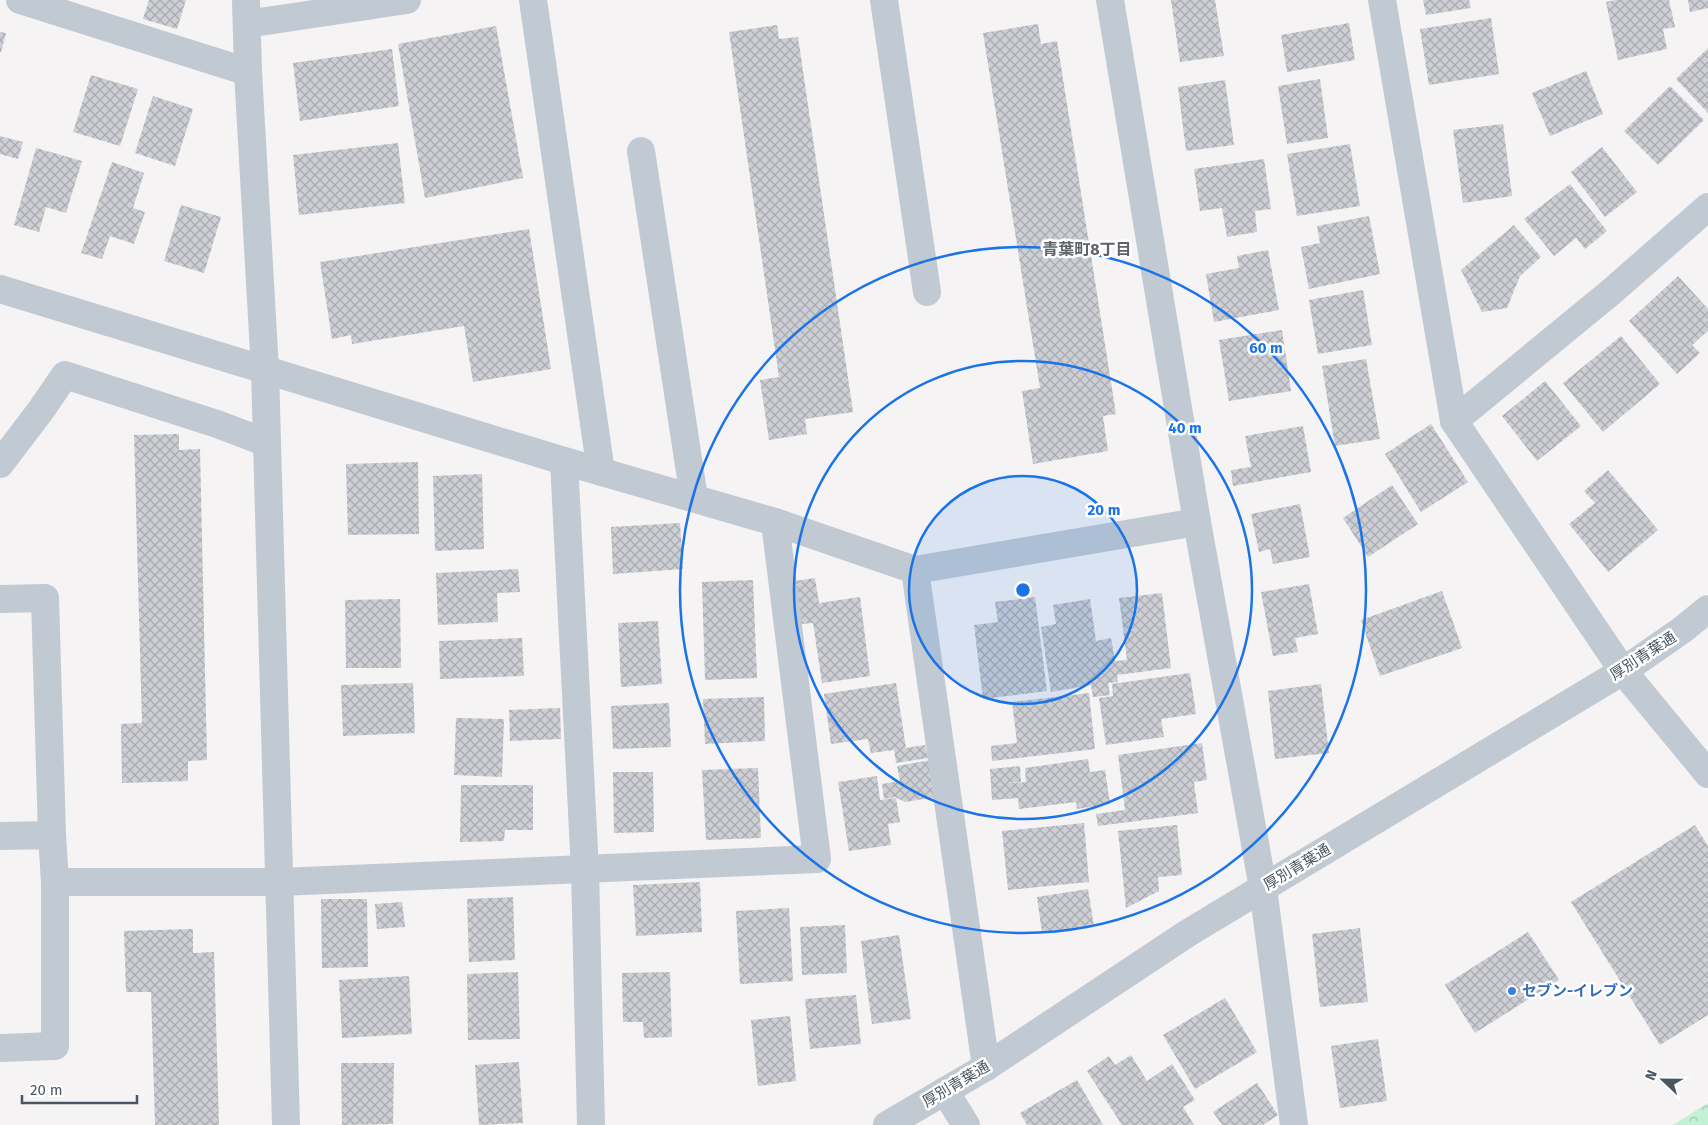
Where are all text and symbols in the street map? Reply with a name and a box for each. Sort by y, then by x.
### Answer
district label: 青葉町8丁目 [1042,240,1132,259]
text: 60 m [1249,339,1283,357]
text: 40 m [1168,419,1202,437]
text: 20 m [1088,501,1120,519]
centre of rings [1014,581,1032,599]
street label: 厚別青葉通 [1607,628,1679,684]
street label: 厚別青葉通 [1260,840,1334,894]
place label: セブン-イレブン [1522,982,1633,1000]
marker: セブン-イレブン [1506,985,1518,997]
north arrow [1638,1055,1688,1105]
street label: 厚別青葉通 [919,1057,993,1111]
text: N [1642,1068,1661,1083]
scale bar [22,1072,138,1104]
text: 20 m [30,1081,63,1099]

